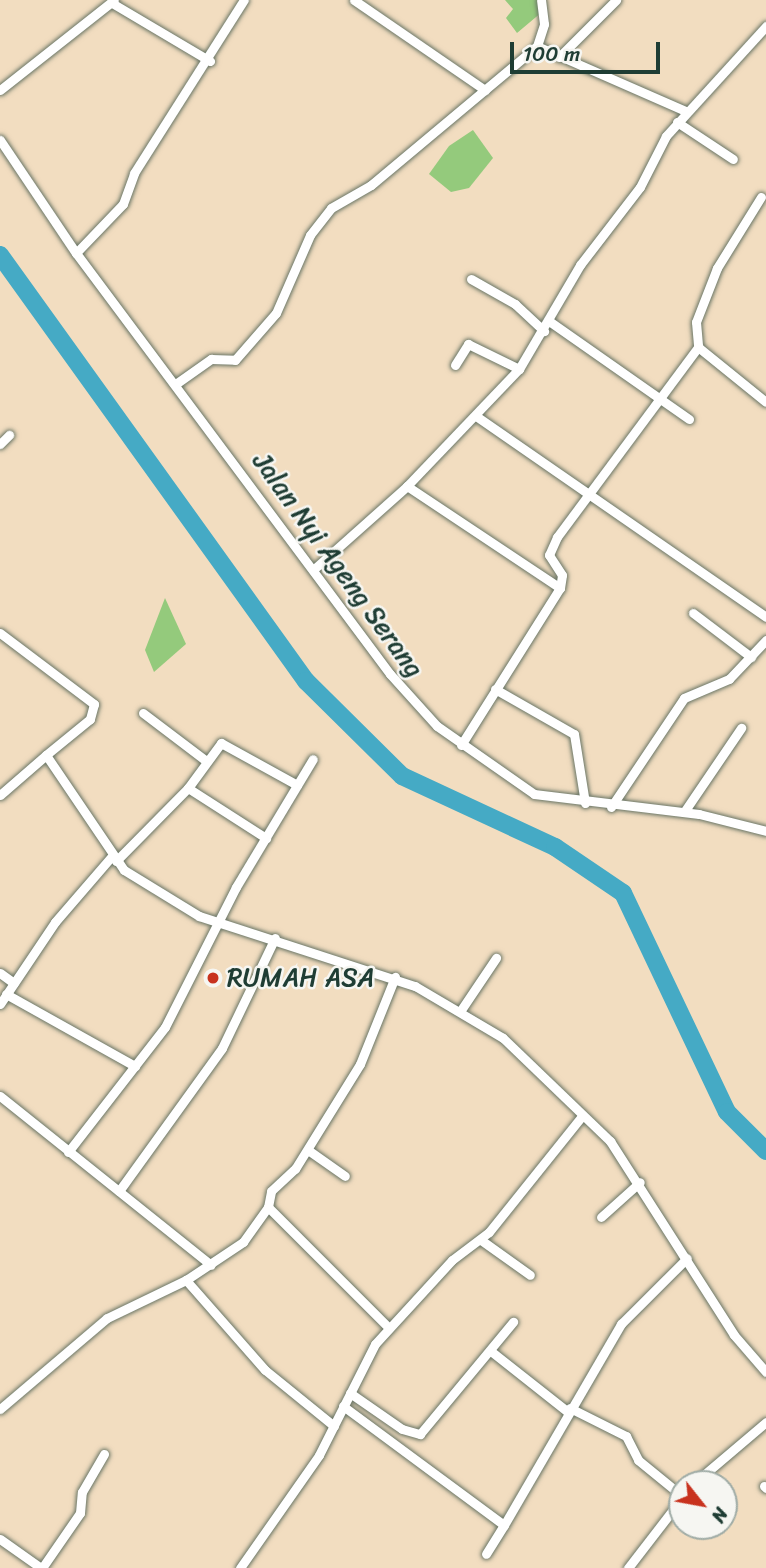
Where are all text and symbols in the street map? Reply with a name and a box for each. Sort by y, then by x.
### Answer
scale bar [514,28,664,72]
text: 100 m [523,35,580,73]
street label: Jalan Nyi Ageng Serang [246,447,430,683]
place label: RUMAH ASA [227,962,375,994]
marker: RUMAH ASA [205,970,221,986]
north arrow [668,1470,738,1540]
text: N [702,1501,737,1529]

